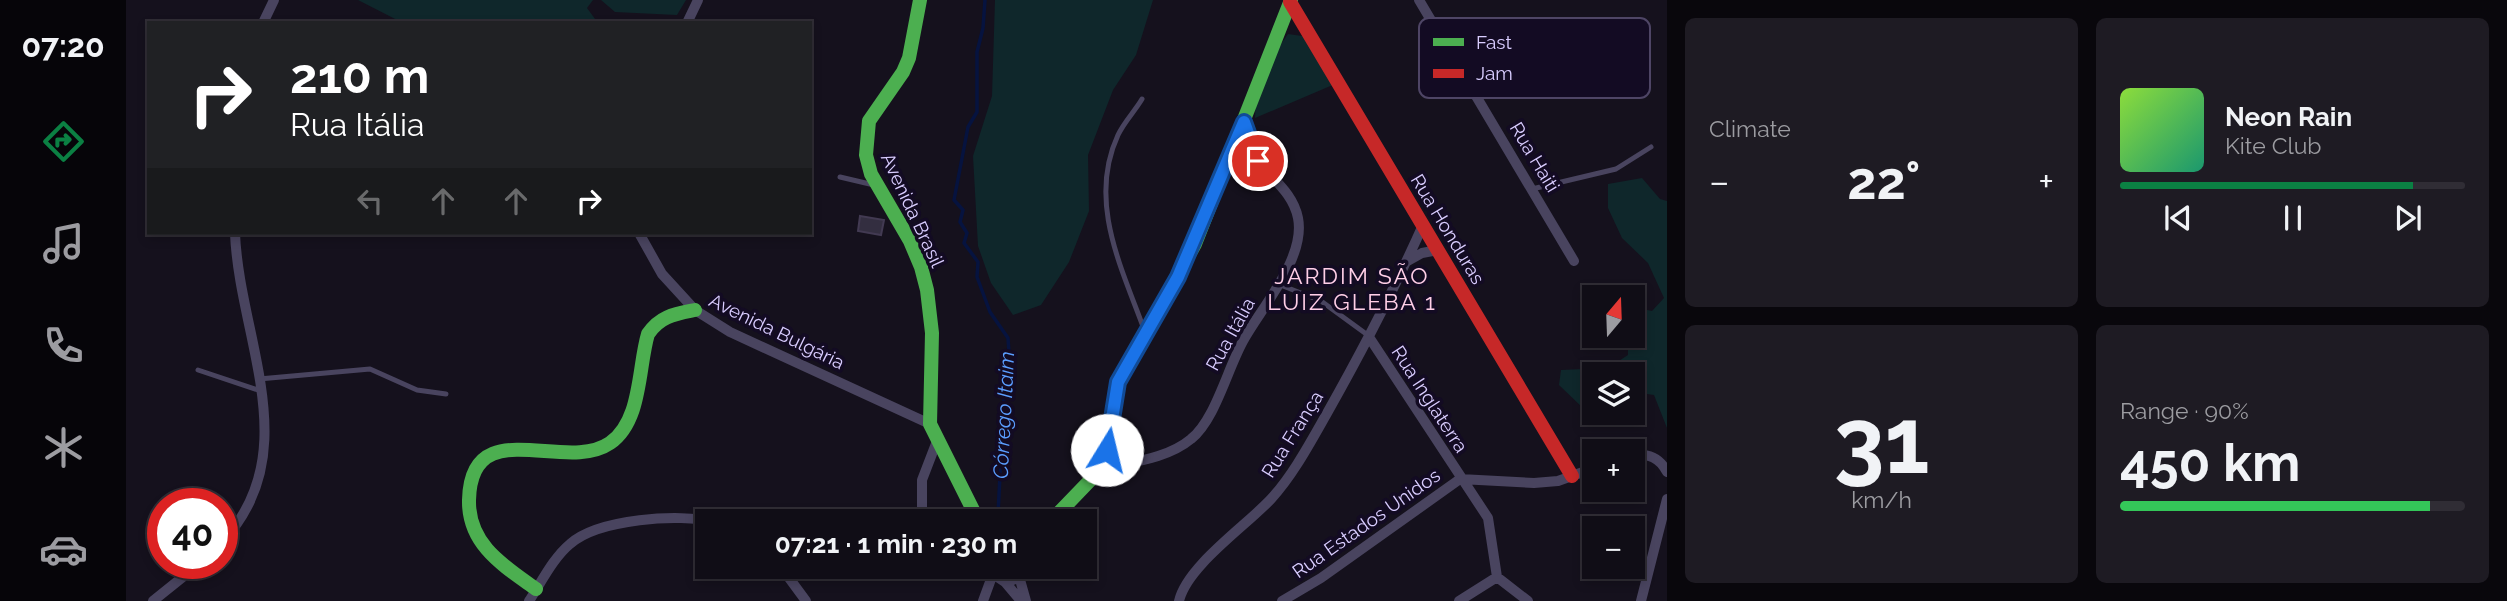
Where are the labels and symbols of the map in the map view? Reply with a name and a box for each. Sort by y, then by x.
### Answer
legend [1419,18,1650,98]
text: Fast [1476,31,1512,53]
text: Jam [1476,62,1513,84]
street label: Rua Haiti [1506,118,1564,196]
pin [1228,131,1288,191]
street label: Avenida Brasil [877,149,949,271]
street label: Rua Honduras [1407,170,1489,288]
district label: JARDIM SÃO LUIZ GLEBA 1 [1267,262,1437,315]
north arrow [1582,285,1645,348]
street label: Avenida Bulgária [706,289,848,373]
street label: Rua Itália [1201,294,1259,374]
street label: Rua Inglaterra [1387,342,1473,456]
water label: Córrego Itaim [988,350,1019,479]
street label: Rua França [1257,387,1327,481]
position arrow [1070,413,1144,487]
street label: Rua Estados Unidos [1288,464,1444,582]
speed limit sign: 40 [147,488,238,579]

